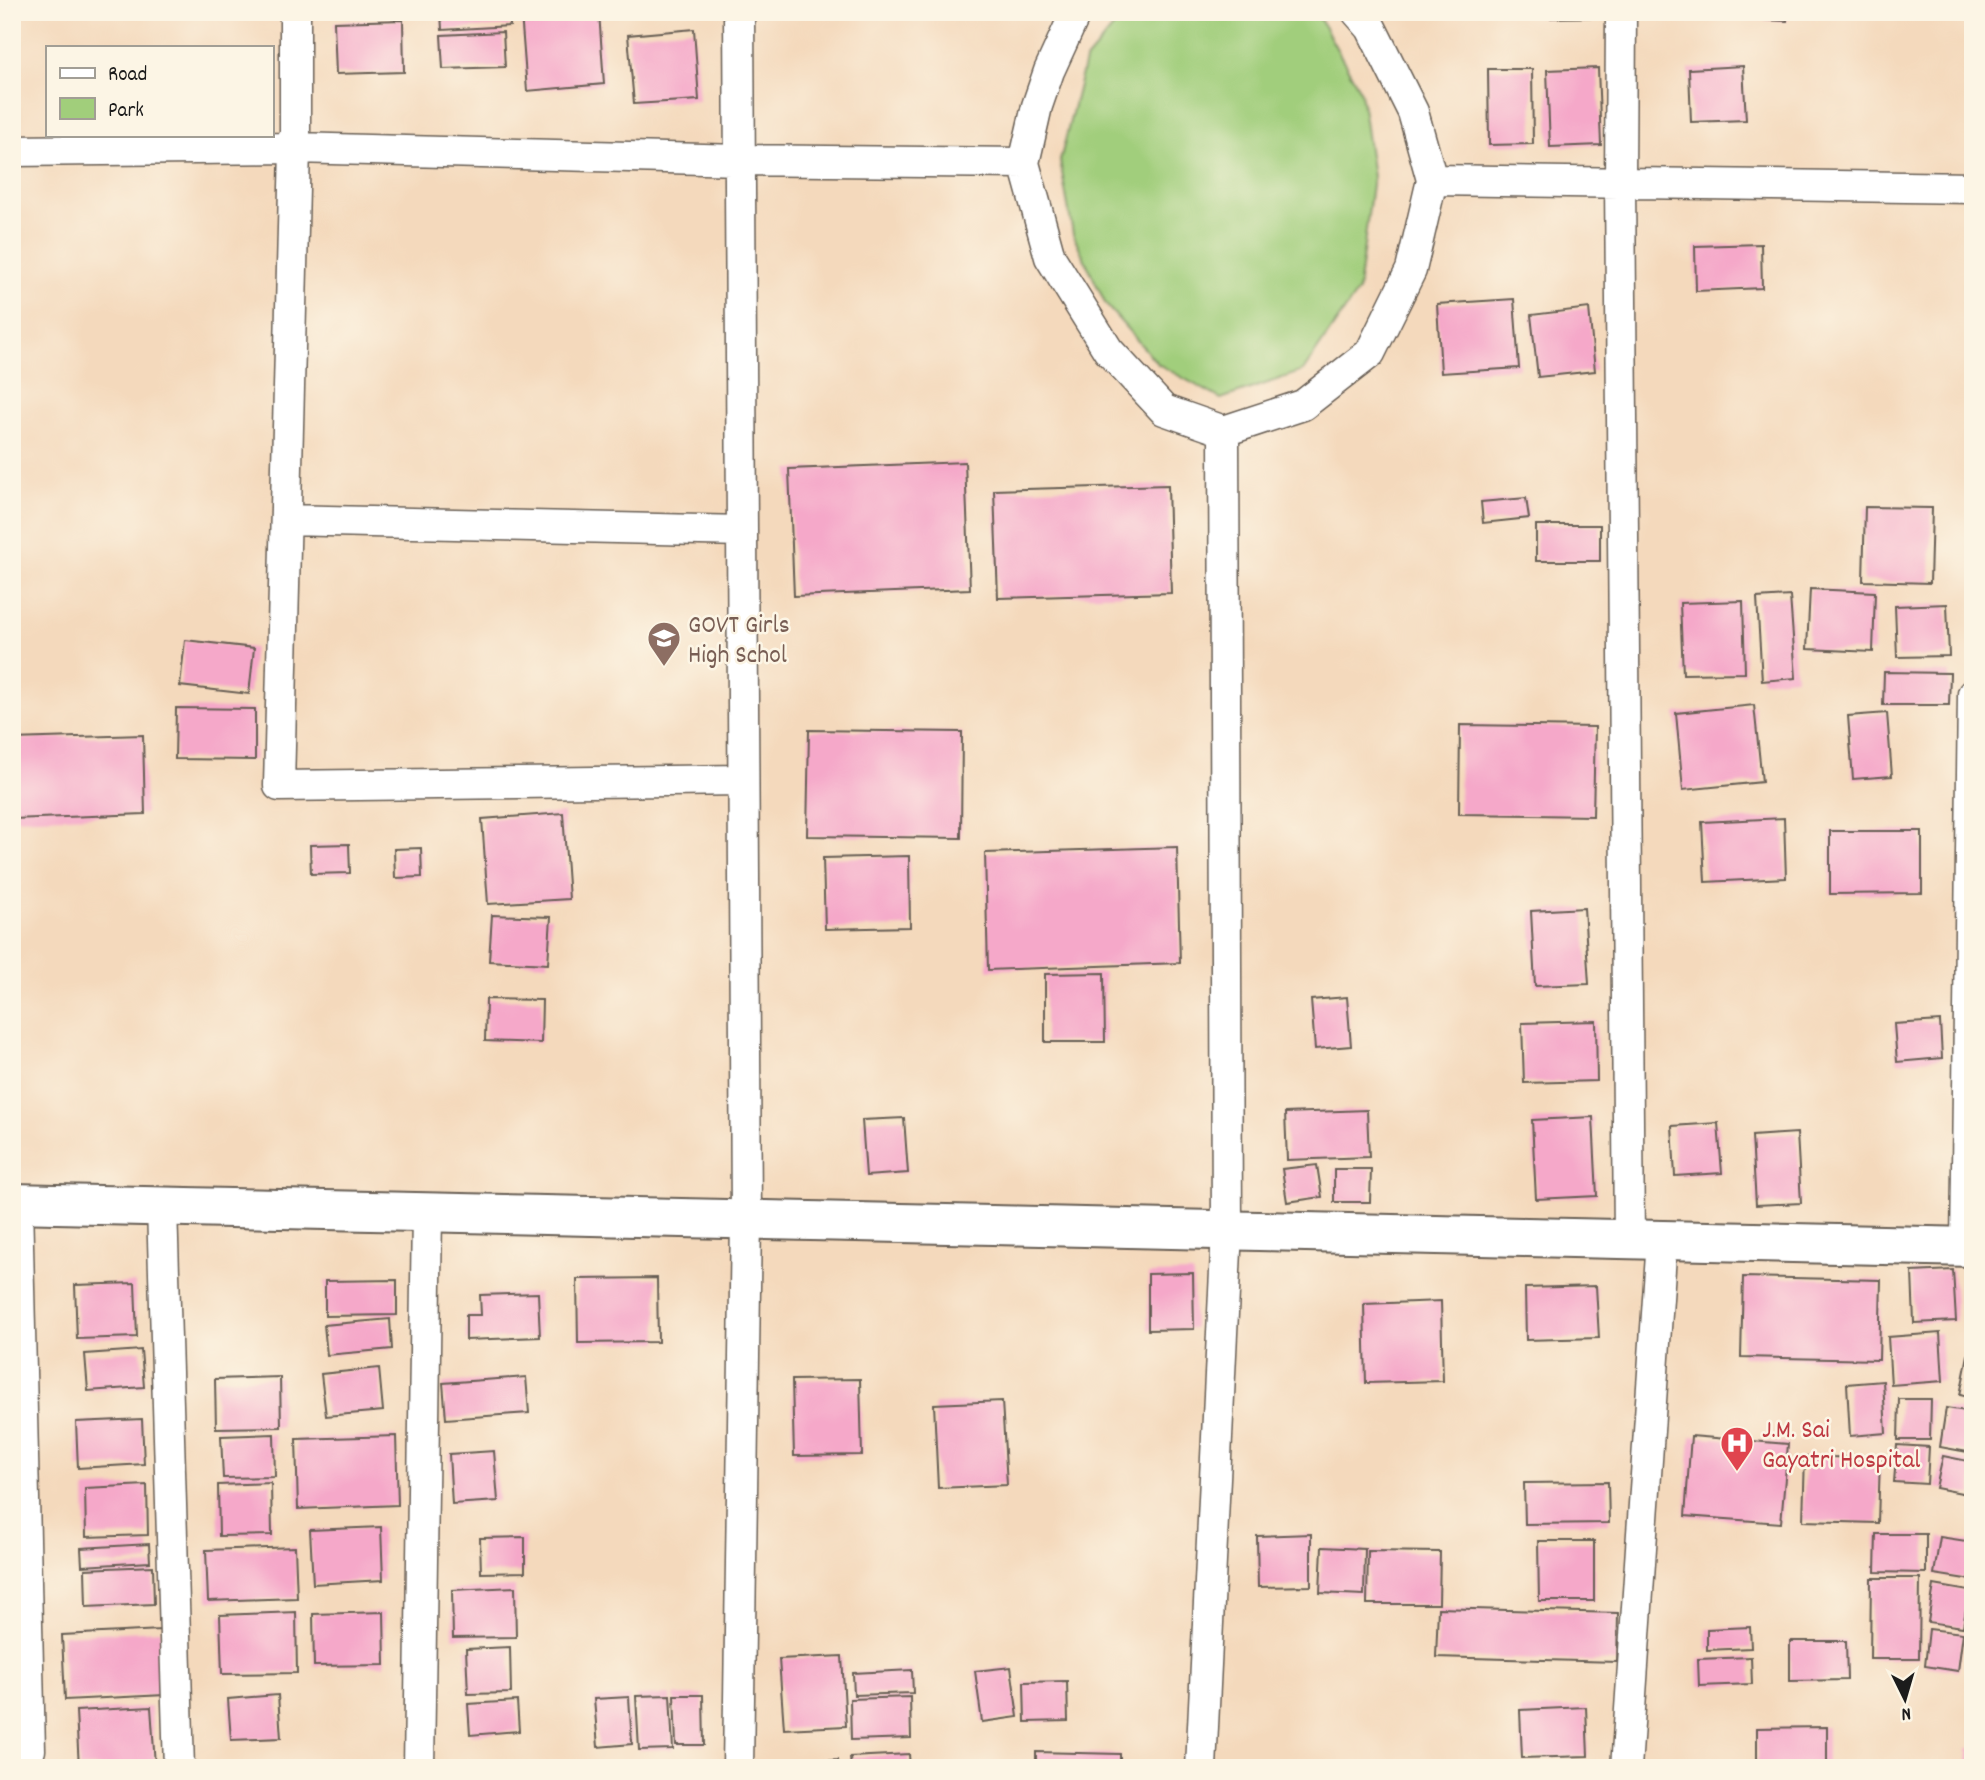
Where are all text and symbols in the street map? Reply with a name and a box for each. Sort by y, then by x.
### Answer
legend [46,46,273,136]
text: Road [108,61,147,91]
text: Park [108,97,144,127]
place label: GOVT Girls High Schol [688,608,790,675]
school or university icon: GOVT Girls High Schol [645,619,683,668]
place label: J.M. Sai Gayatri Hospital [1762,1413,1921,1480]
hospital icon: J.M. Sai Gayatri Hospital [1718,1424,1756,1473]
north arrow [1870,1664,1940,1734]
text: N [1900,1699,1912,1726]

